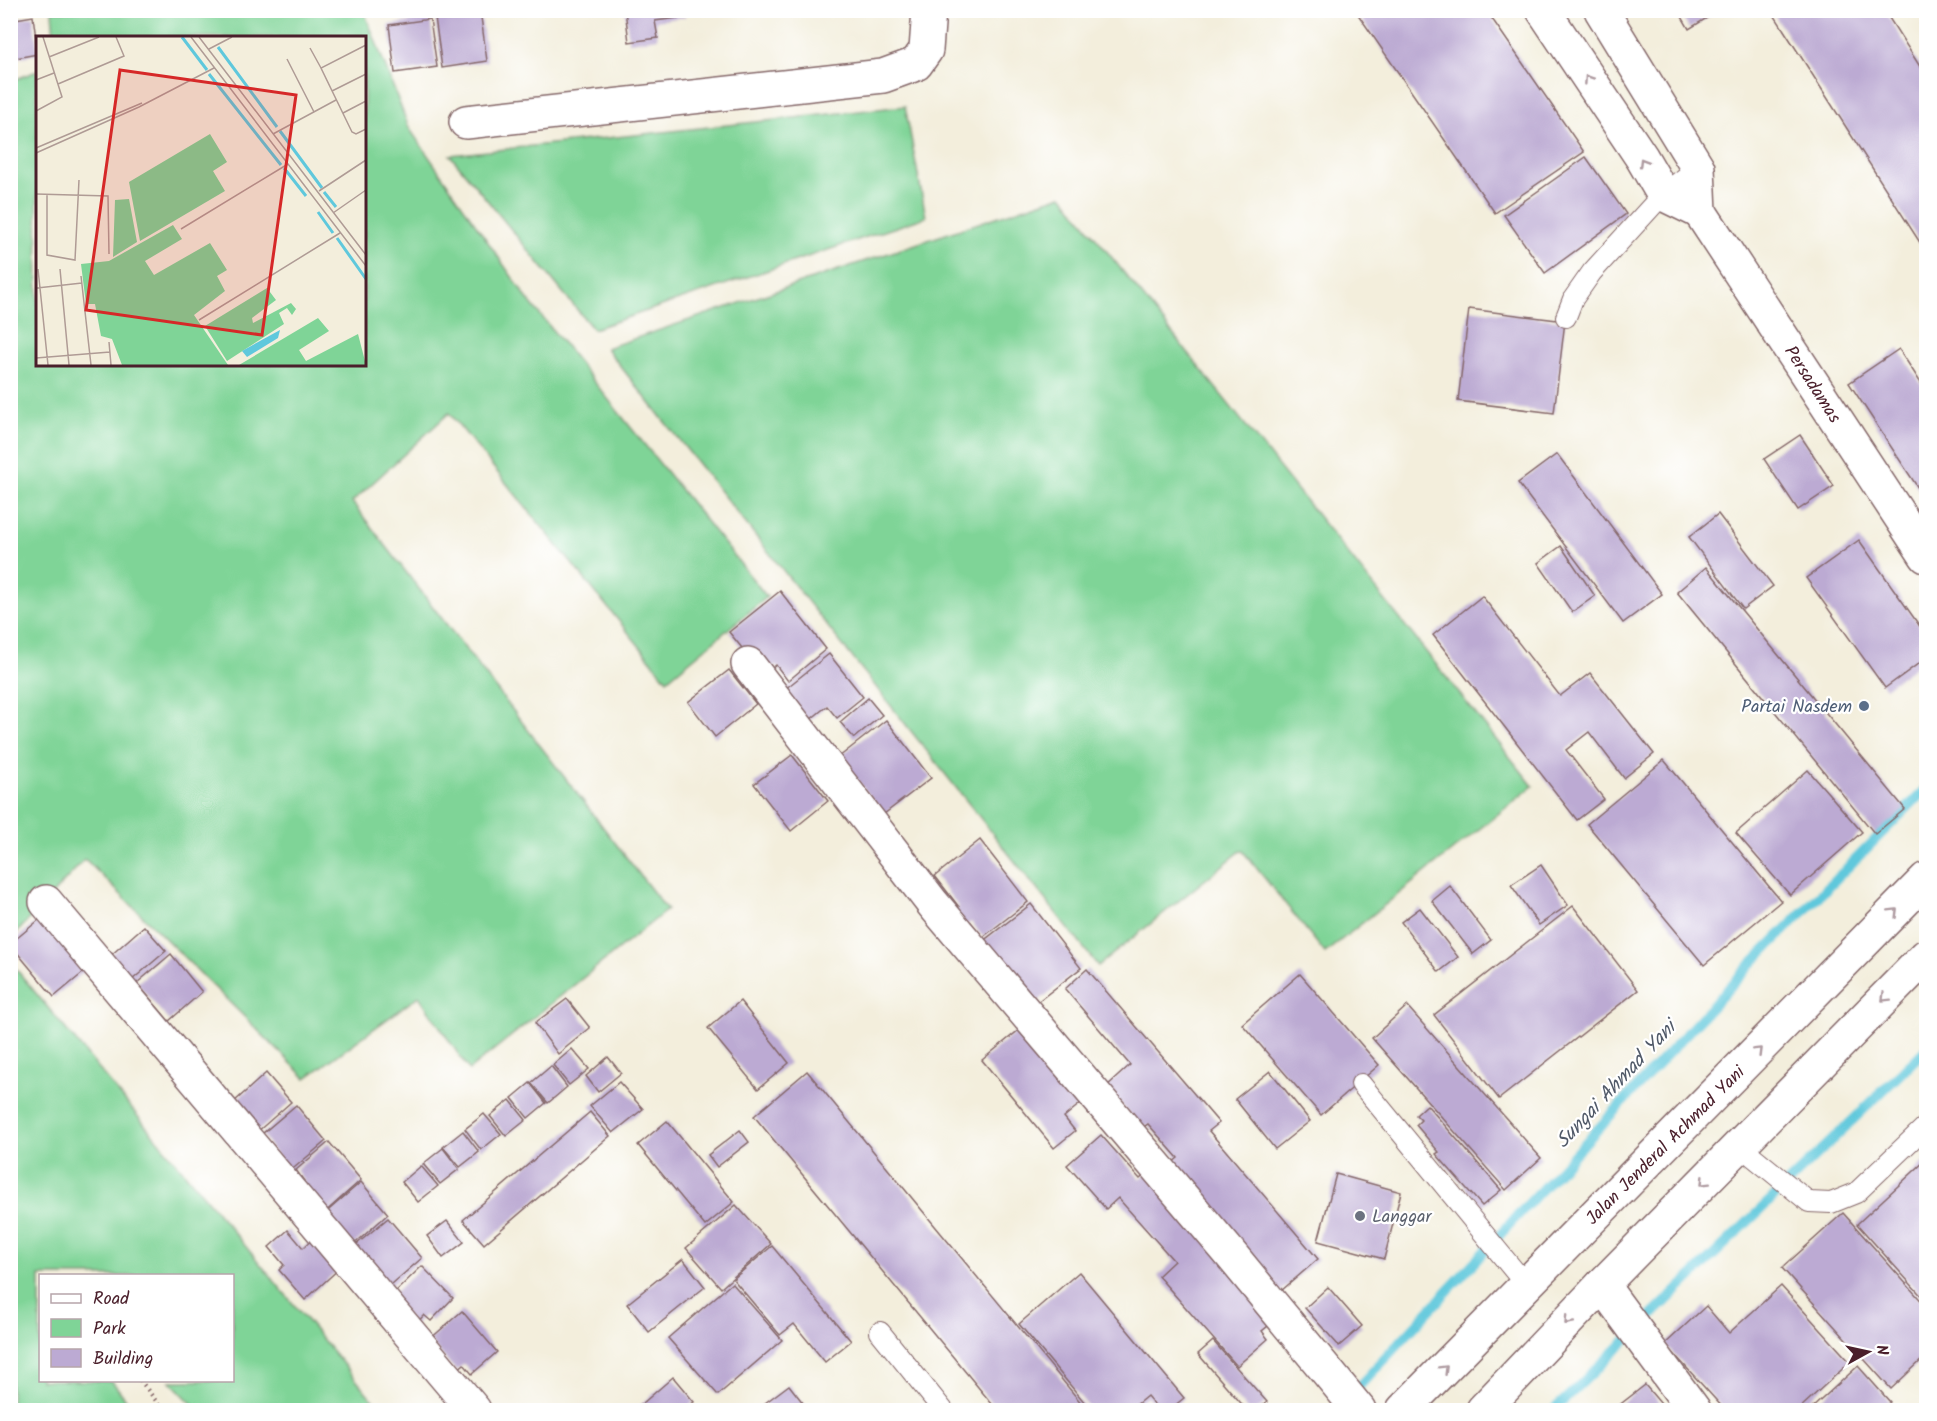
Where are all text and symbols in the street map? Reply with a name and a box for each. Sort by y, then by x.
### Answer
inset map [36,36,366,366]
one-way arrow [1584,75,1596,85]
one-way arrow [1640,157,1651,168]
street label: Persadamas [1776,340,1848,430]
place label: Partai Nasdem [1741,693,1852,722]
marker: Partai Nasdem [1857,699,1871,713]
one-way arrow [1887,908,1898,919]
one-way arrow [1882,991,1893,1002]
water label: Sungai Ahmad Yani [1548,1011,1687,1157]
one-way arrow [1750,1047,1761,1058]
street label: Jalan Jenderal Achmad Yani [1579,1059,1753,1233]
one-way arrow [1701,1174,1712,1185]
place label: Langgar [1372,1203,1432,1232]
marker: Langgar [1353,1209,1367,1223]
legend [39,1274,234,1382]
text: Road [93,1285,130,1314]
text: Park [93,1315,126,1344]
one-way arrow [1564,1315,1575,1325]
north arrow [1838,1322,1898,1382]
text: N [1868,1343,1894,1357]
text: Building [93,1345,153,1374]
one-way arrow [1436,1365,1447,1376]

